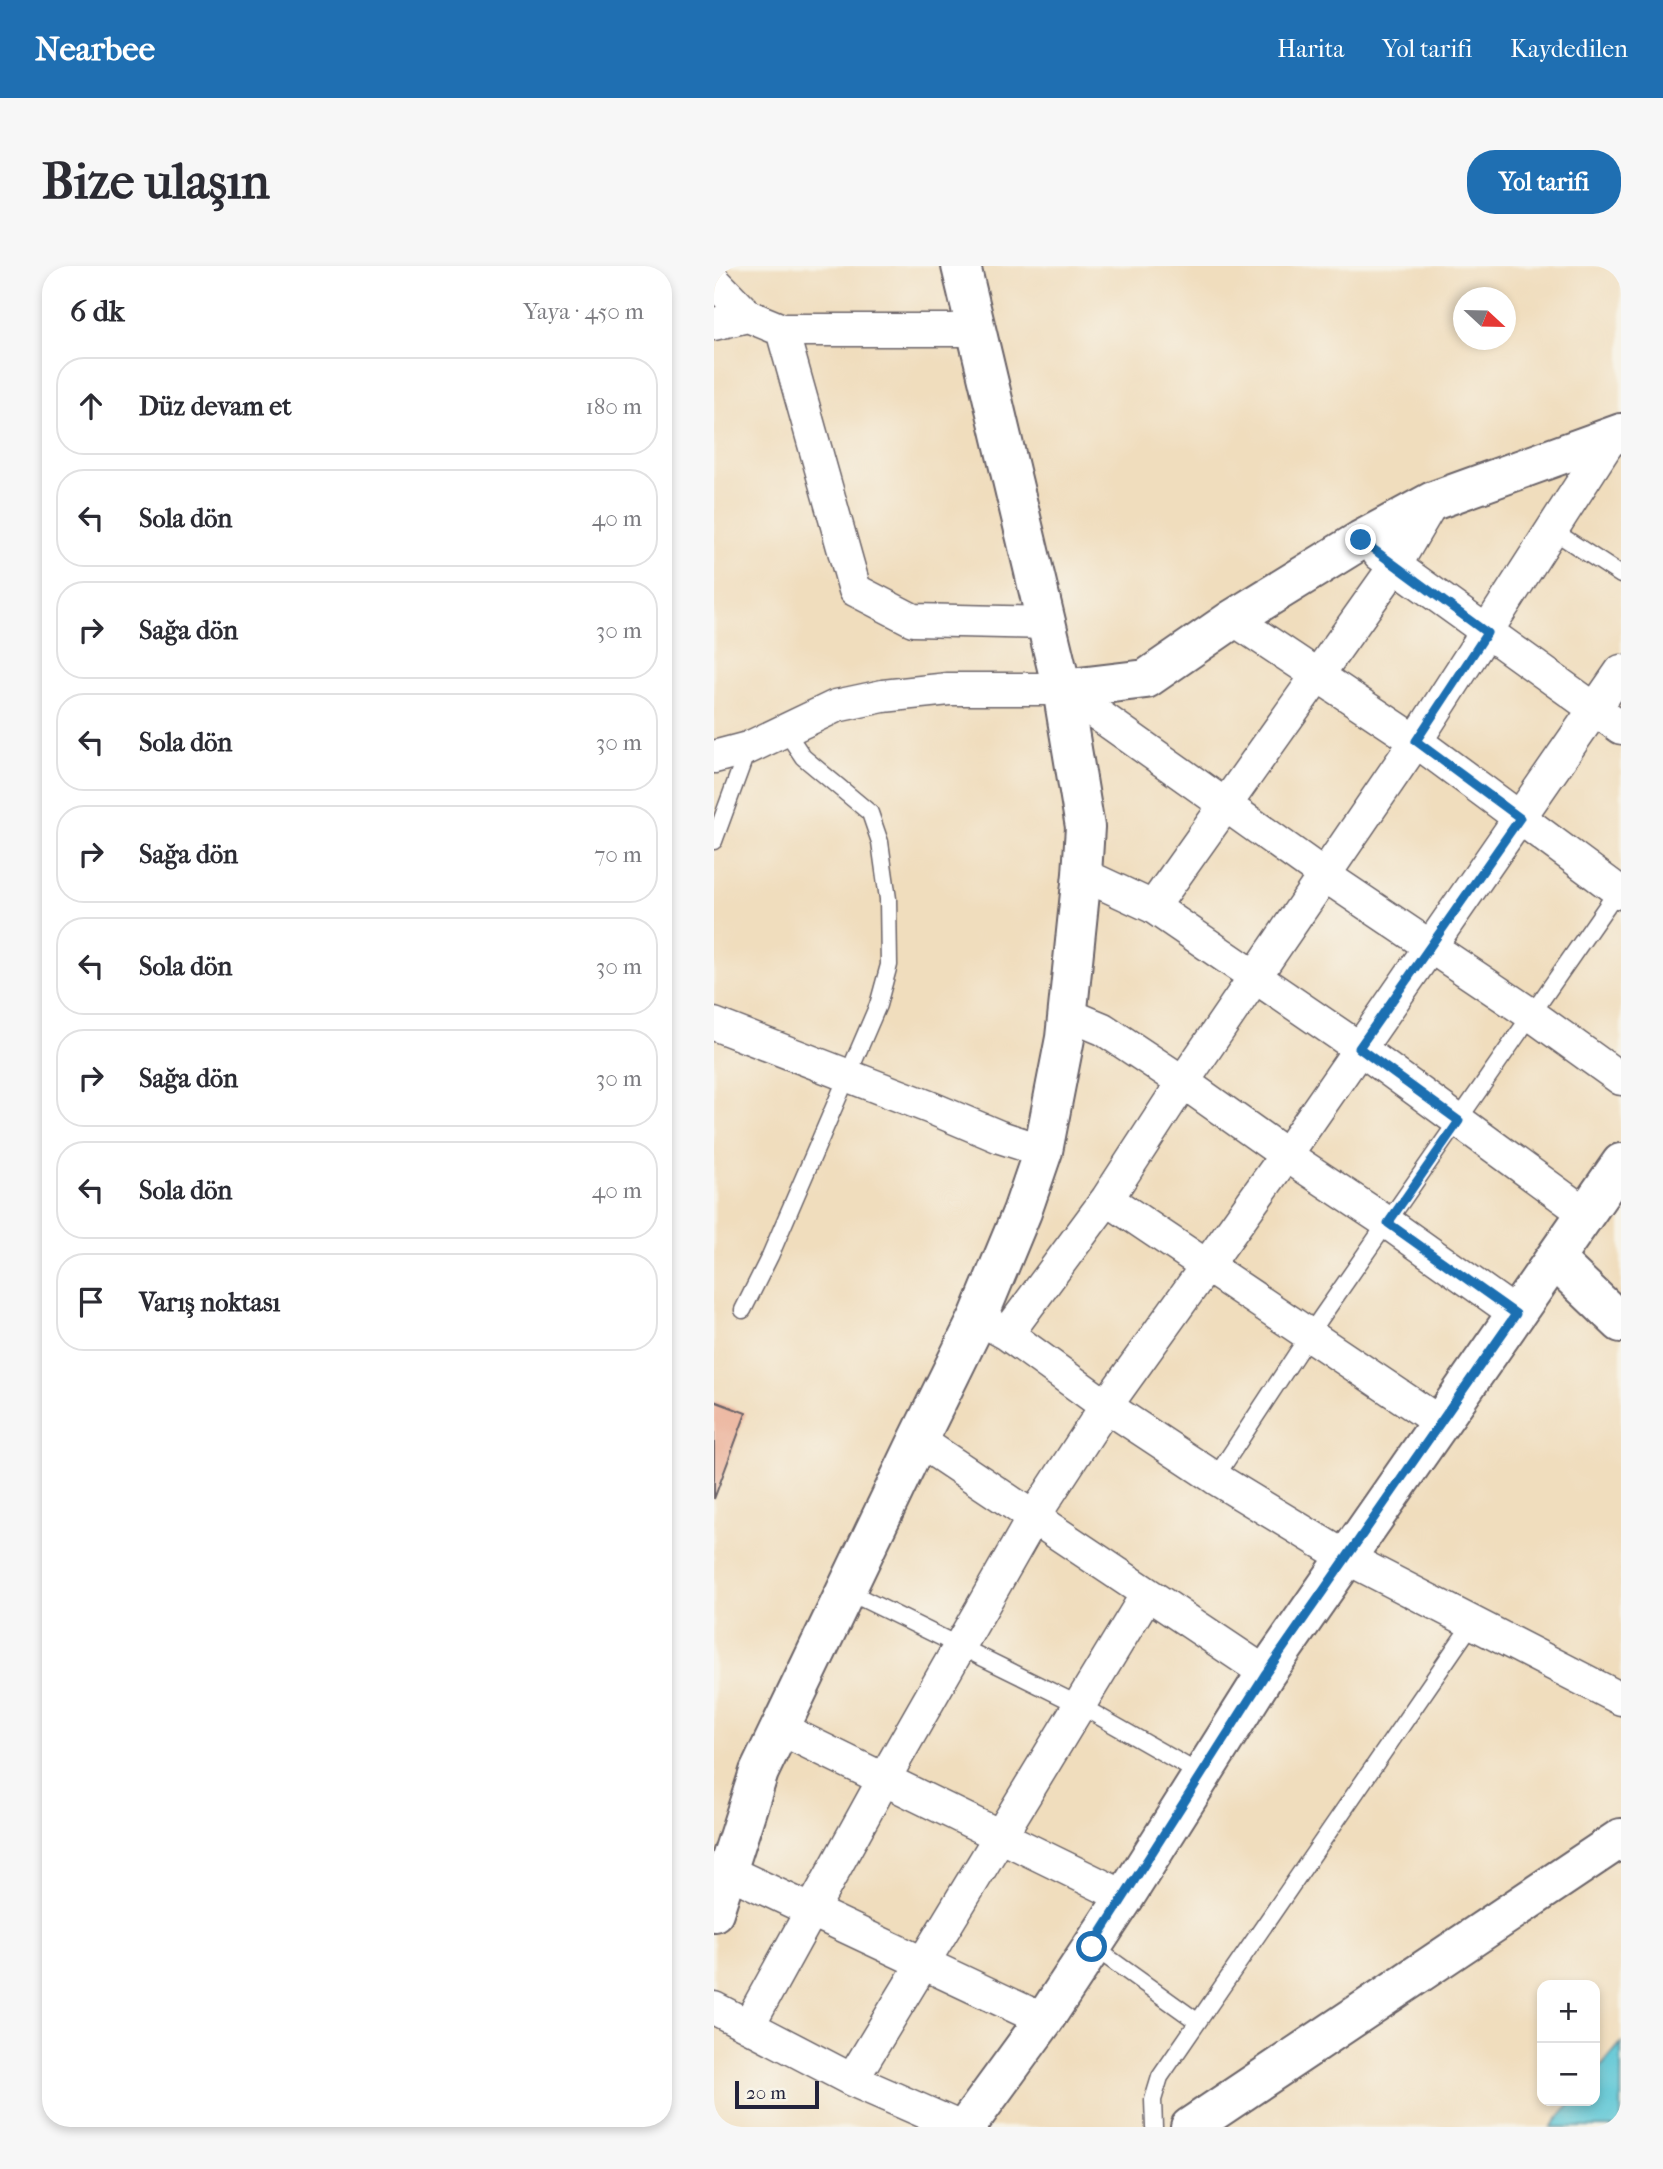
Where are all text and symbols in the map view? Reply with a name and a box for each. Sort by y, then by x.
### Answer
text: Nearbee [35,30,155,69]
text: Harita [1277,35,1344,63]
text: Yol tarifi [1382,35,1472,63]
text: Kaydedilen [1510,35,1628,63]
button: Yol tarifi [1467,150,1621,214]
text: Bize ulaşın [42,153,270,211]
north arrow [1453,287,1516,350]
text: 6 dk [70,294,124,329]
text: Yaya · 450 m [523,298,644,325]
icon: ahead [72,387,110,425]
text: Düz devam et [139,391,292,422]
text: 180 m [585,393,642,420]
icon: left [72,499,110,537]
text: Sola dön [139,503,232,534]
text: 40 m [592,505,642,532]
route end [1345,524,1376,555]
icon: right [72,611,110,649]
text: Sağa dön [139,615,238,646]
text: 30 m [596,617,642,644]
icon: left [72,723,110,761]
text: Sola dön [139,727,232,758]
text: 30 m [596,729,642,756]
icon: right [72,835,110,873]
text: Sağa dön [139,839,238,870]
text: 70 m [594,841,642,868]
icon: left [72,947,110,985]
text: Sola dön [139,951,232,982]
text: 30 m [596,953,642,980]
icon: right [72,1059,110,1097]
text: Sağa dön [139,1063,238,1094]
text: 30 m [596,1065,642,1092]
icon: left [72,1171,110,1209]
text: Sola dön [139,1175,232,1206]
text: 40 m [592,1177,642,1204]
icon: arrive [72,1283,110,1321]
text: Varış noktası [139,1287,280,1318]
route start [1076,1931,1107,1962]
map controls [1537,1980,1600,2106]
button: + [1537,1980,1600,2043]
button: − [1537,2043,1600,2106]
scale bar [735,2078,819,2110]
text: 20 m [746,2082,786,2104]

